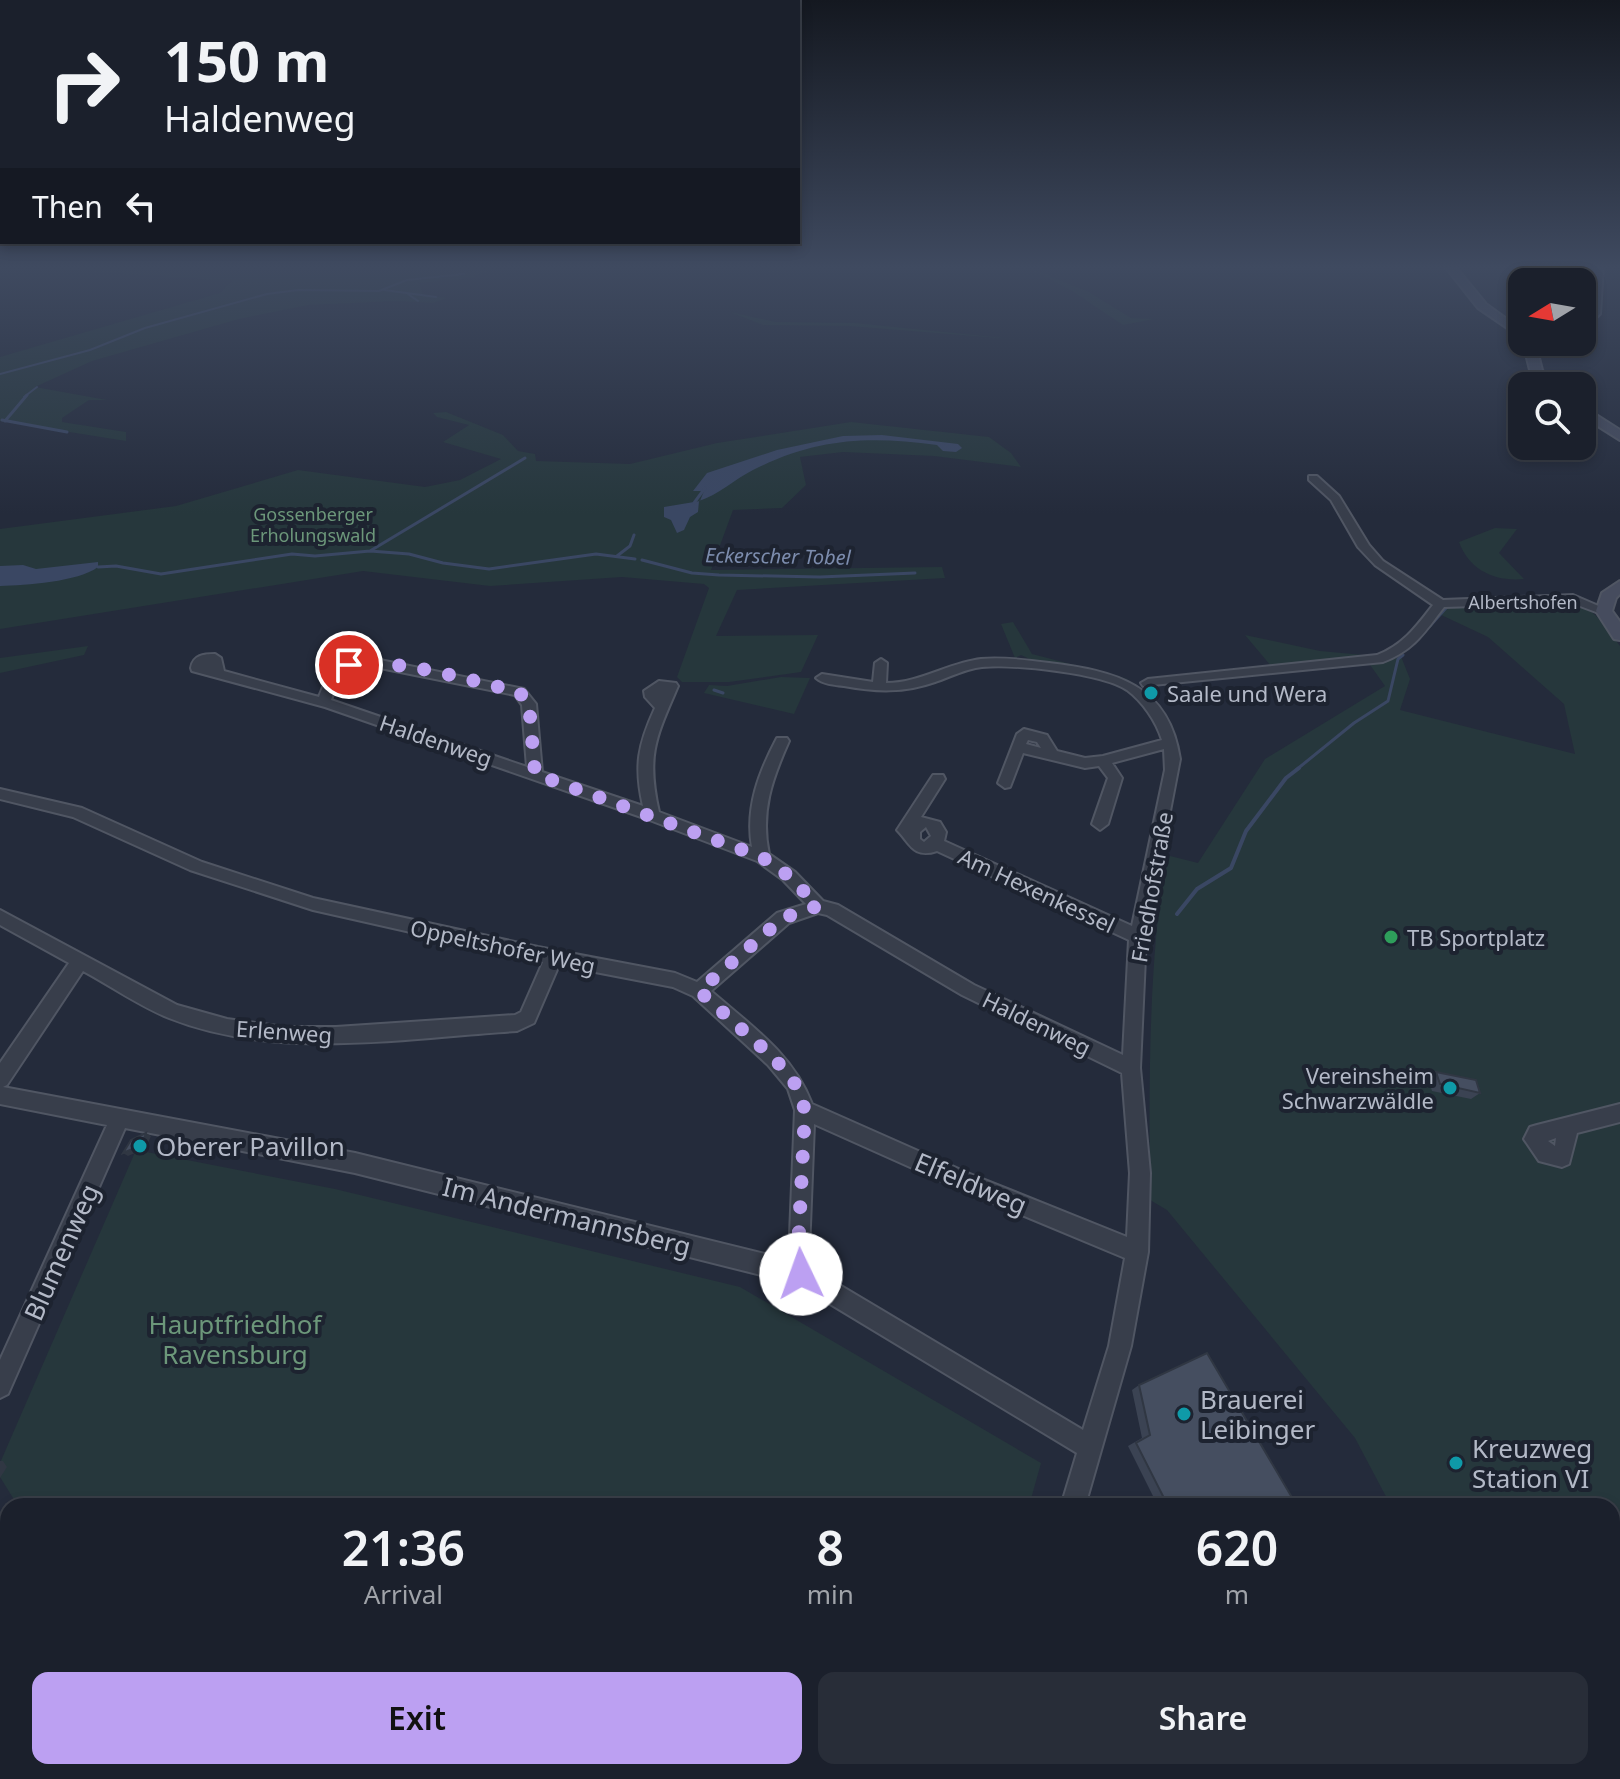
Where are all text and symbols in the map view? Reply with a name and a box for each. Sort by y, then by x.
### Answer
text: 150 m [164,22,329,98]
icon: right [32,32,136,136]
text: Haldenweg [164,94,356,143]
icon: left [119,184,163,228]
text: Then [32,186,103,227]
north arrow [1508,268,1596,356]
map controls [1508,268,1596,460]
button: search [1508,372,1596,460]
park label: Gossenberger Erholungswald [250,502,376,547]
water label: Eckerscher Tobel [705,541,852,571]
street label: Albertshofen [1468,590,1578,614]
pin [315,631,383,699]
icon: arrive [327,643,371,687]
place label: Saale und Wera [1167,678,1327,708]
marker: Saale und Wera [1142,684,1160,702]
street label: Haldenweg [376,707,496,773]
street label: Friedhofstraße [1123,809,1179,965]
street label: Am Hexenkessel [954,841,1120,939]
street label: Oppeltshofer Weg [408,912,598,980]
place label: TB Sportplatz [1407,922,1545,952]
marker: TB Sportplatz [1382,928,1400,946]
street label: Haldenweg [978,984,1096,1062]
street label: Erlenweg [235,1013,333,1049]
place label: Vereinsheim Schwarzwäldle [1282,1060,1434,1115]
marker: Vereinsheim Schwarzwäldle [1441,1079,1459,1097]
place label: Oberer Pavillon [156,1128,345,1164]
marker: Oberer Pavillon [131,1137,149,1155]
street label: Elfeldweg [909,1143,1033,1223]
street label: Im Andermannsberg [439,1168,695,1264]
street label: Blumenweg [15,1178,107,1326]
position arrow [759,1232,843,1316]
park label: Hauptfriedhof Ravensburg [148,1306,324,1372]
place label: Brauerei Leibinger [1200,1381,1315,1447]
marker: Brauerei Leibinger [1175,1405,1193,1423]
place label: Kreuzweg Station VI [1472,1430,1592,1496]
marker: Kreuzweg Station VI [1447,1454,1465,1472]
text: 21:36 [342,1515,465,1580]
text: 8 [817,1515,844,1580]
text: 620 [1196,1515,1278,1580]
text: Arrival [364,1576,443,1612]
text: min [807,1576,854,1612]
text: m [1225,1576,1249,1612]
button: Exit [32,1672,802,1764]
button: Share [818,1672,1588,1764]

